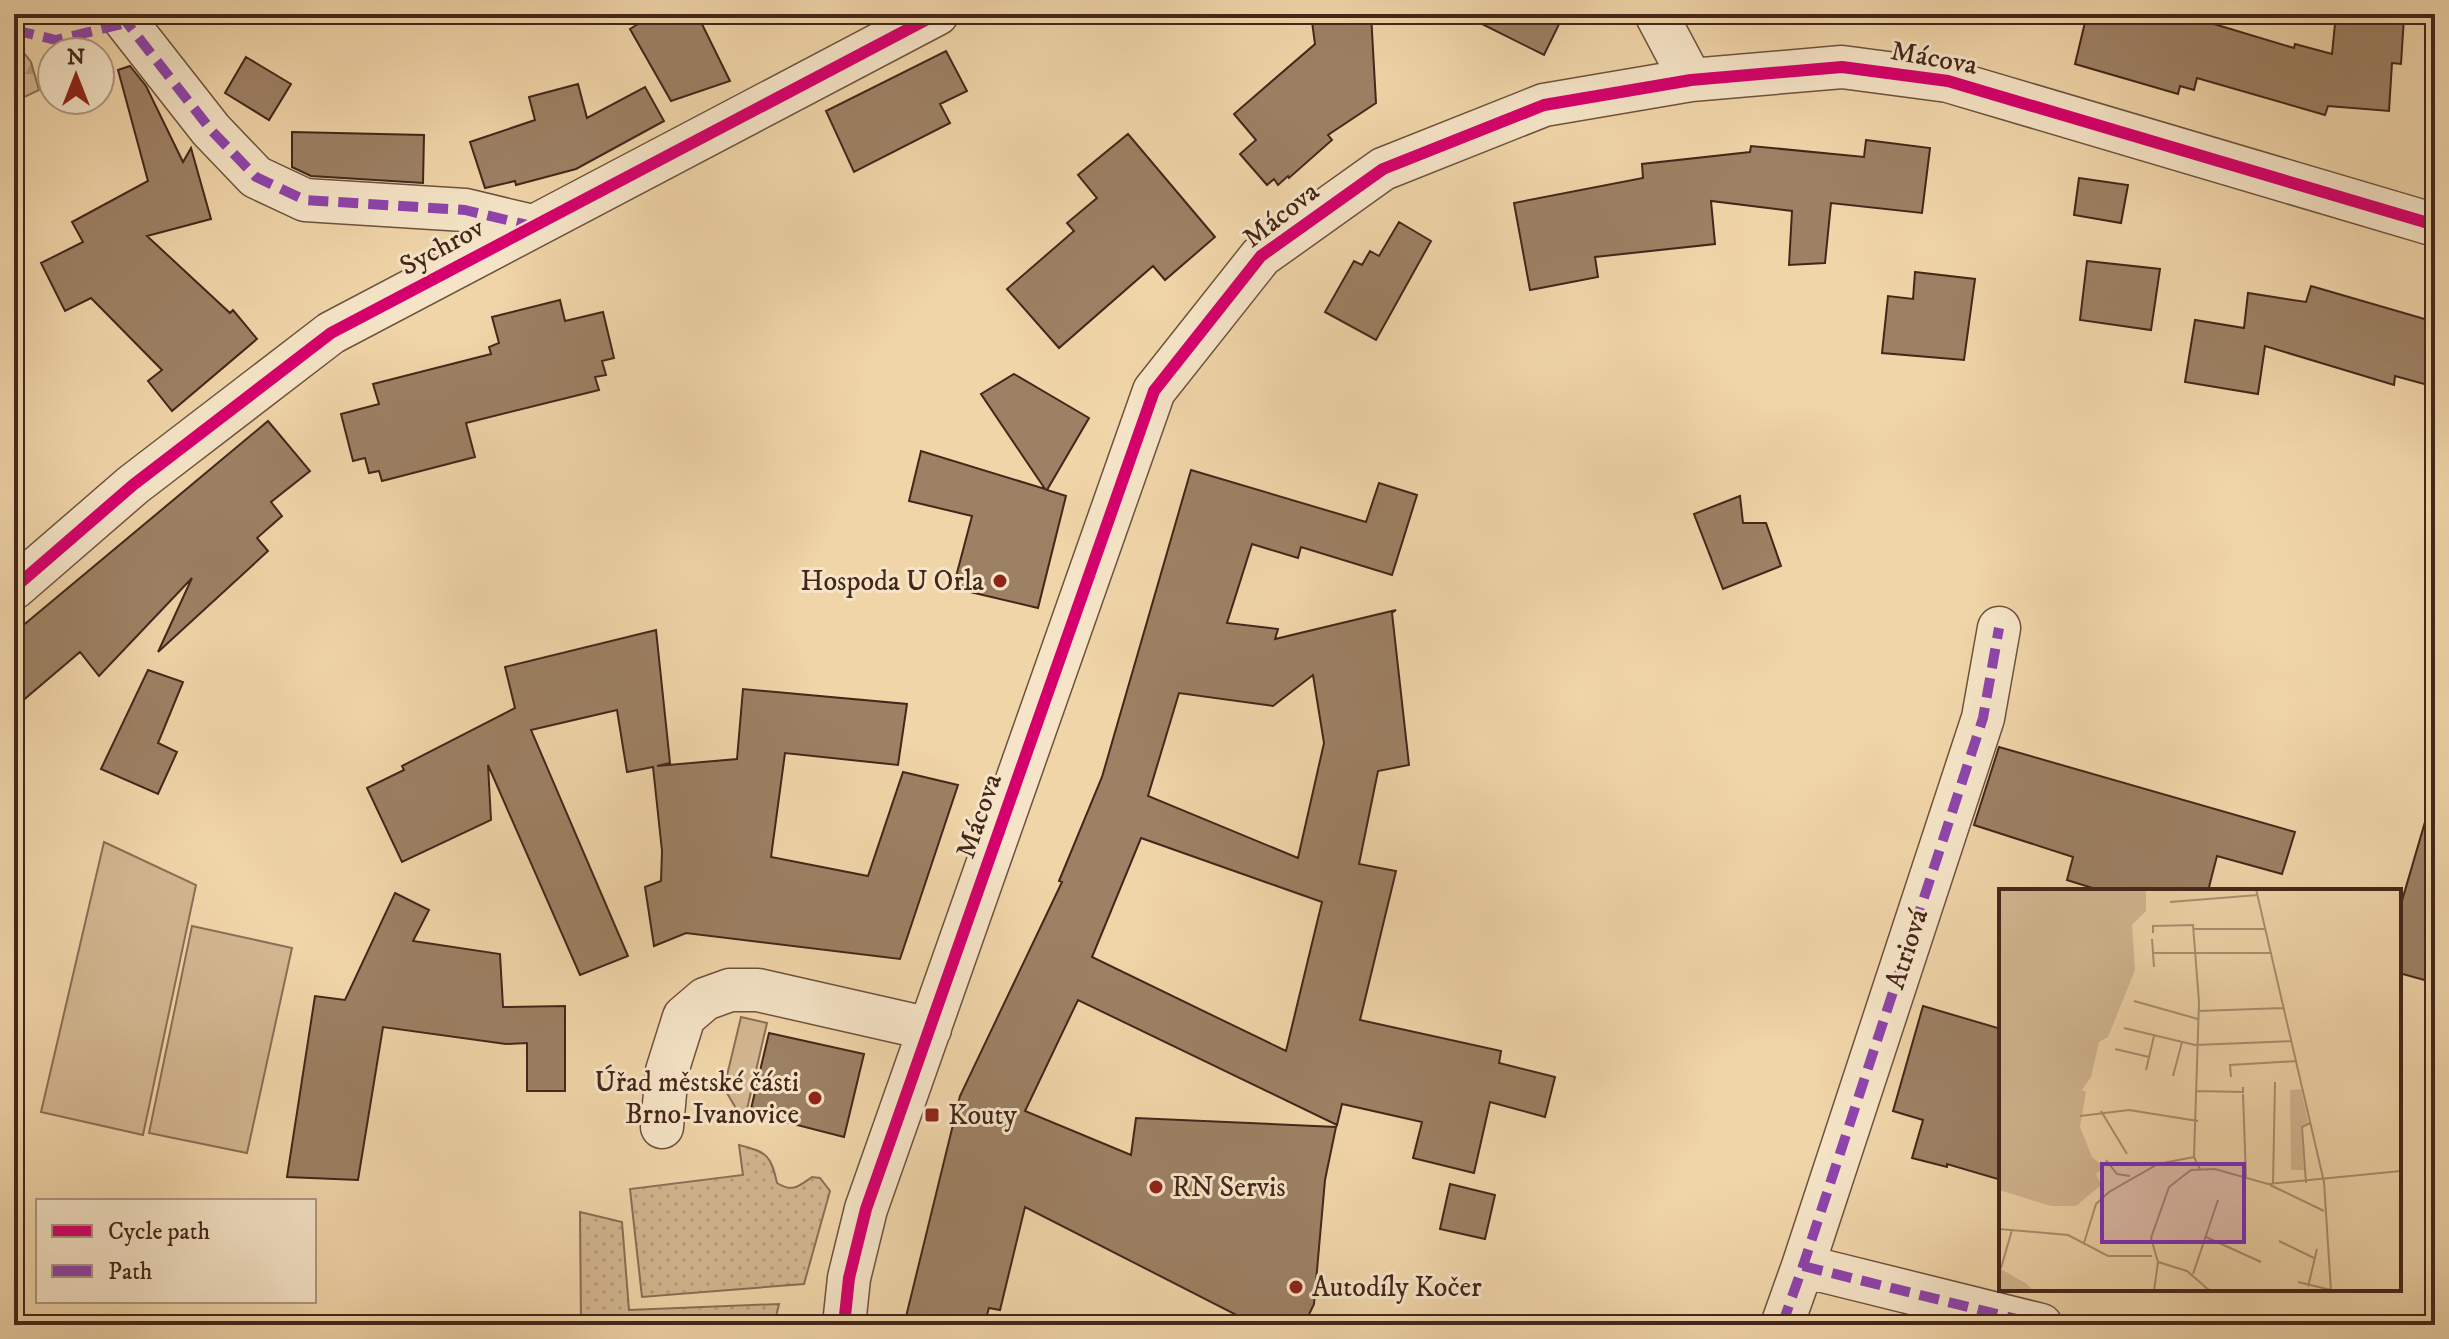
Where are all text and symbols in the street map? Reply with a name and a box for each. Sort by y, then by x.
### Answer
street label: Mácova [1888,33,1980,83]
north arrow [36,36,116,116]
text: N [67,44,85,71]
street label: Mácova [1236,174,1326,256]
street label: Sychrov [394,210,491,284]
place label: Hospoda U Orla [800,564,984,599]
marker: Hospoda U Orla [991,572,1009,590]
street label: Mácova [948,769,1010,863]
inset map [1999,889,2401,1291]
street label: Atriová [1878,904,1936,994]
place label: Úřad městské části Brno-Ivanovice [594,1064,799,1132]
marker: Úřad městské části Brno-Ivanovice [806,1089,824,1107]
place label: Kouty [948,1098,1017,1133]
marker: Kouty [923,1106,941,1124]
place label: RN Servis [1172,1170,1286,1205]
marker: RN Servis [1147,1178,1165,1196]
legend [36,1199,316,1303]
text: Cycle path [108,1217,210,1247]
text: Path [108,1257,153,1287]
place label: Autodíly Kočer [1312,1270,1482,1305]
marker: Autodíly Kočer [1287,1278,1305,1296]

